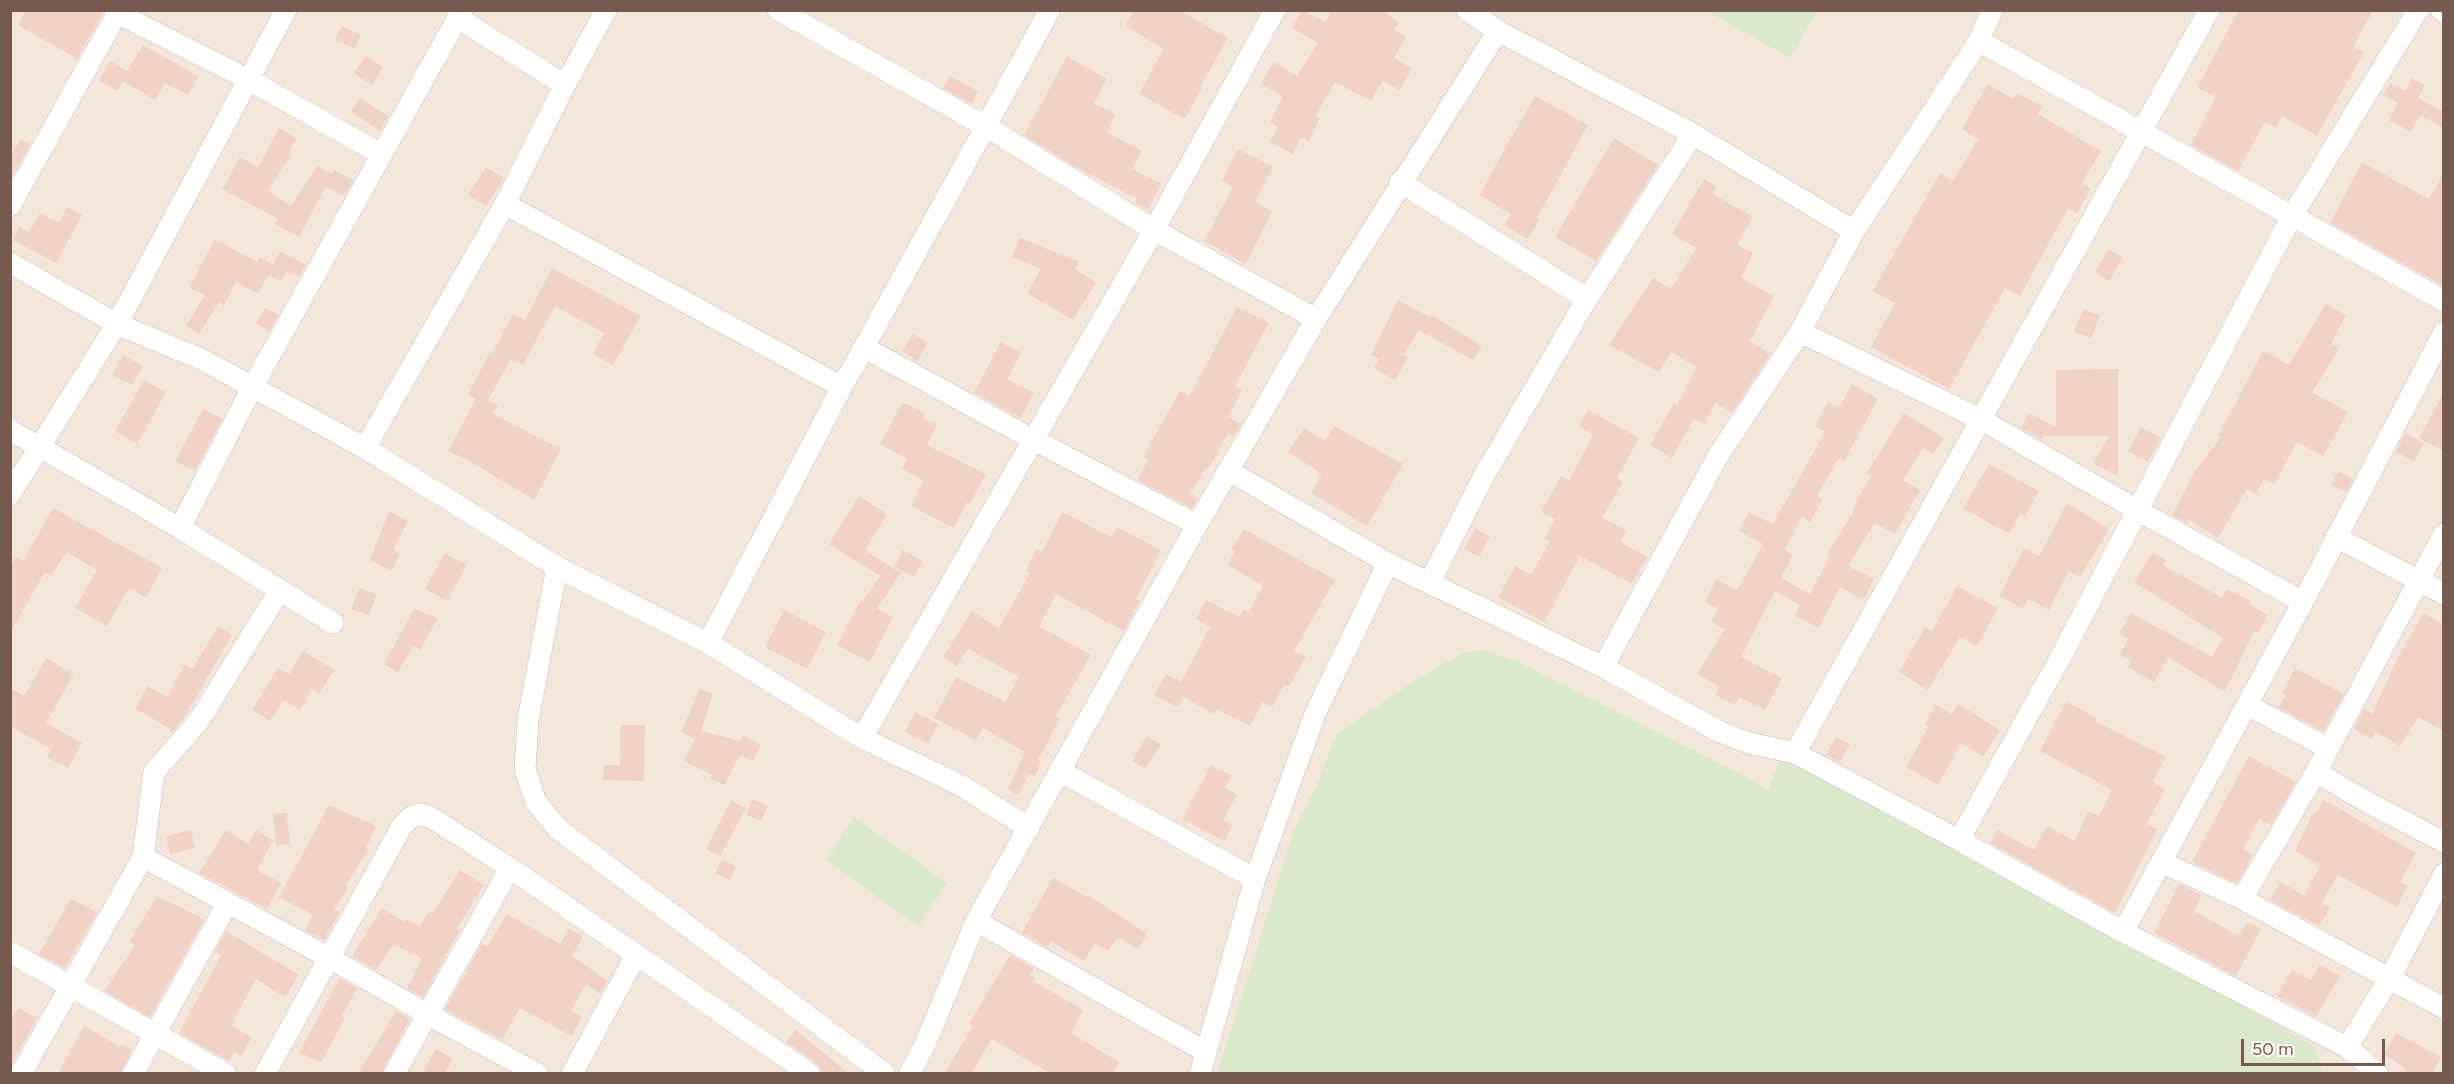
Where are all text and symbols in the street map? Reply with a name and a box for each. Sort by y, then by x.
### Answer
scale bar [2244,1027,2388,1065]
text: 50 m [2252,1038,2294,1060]

